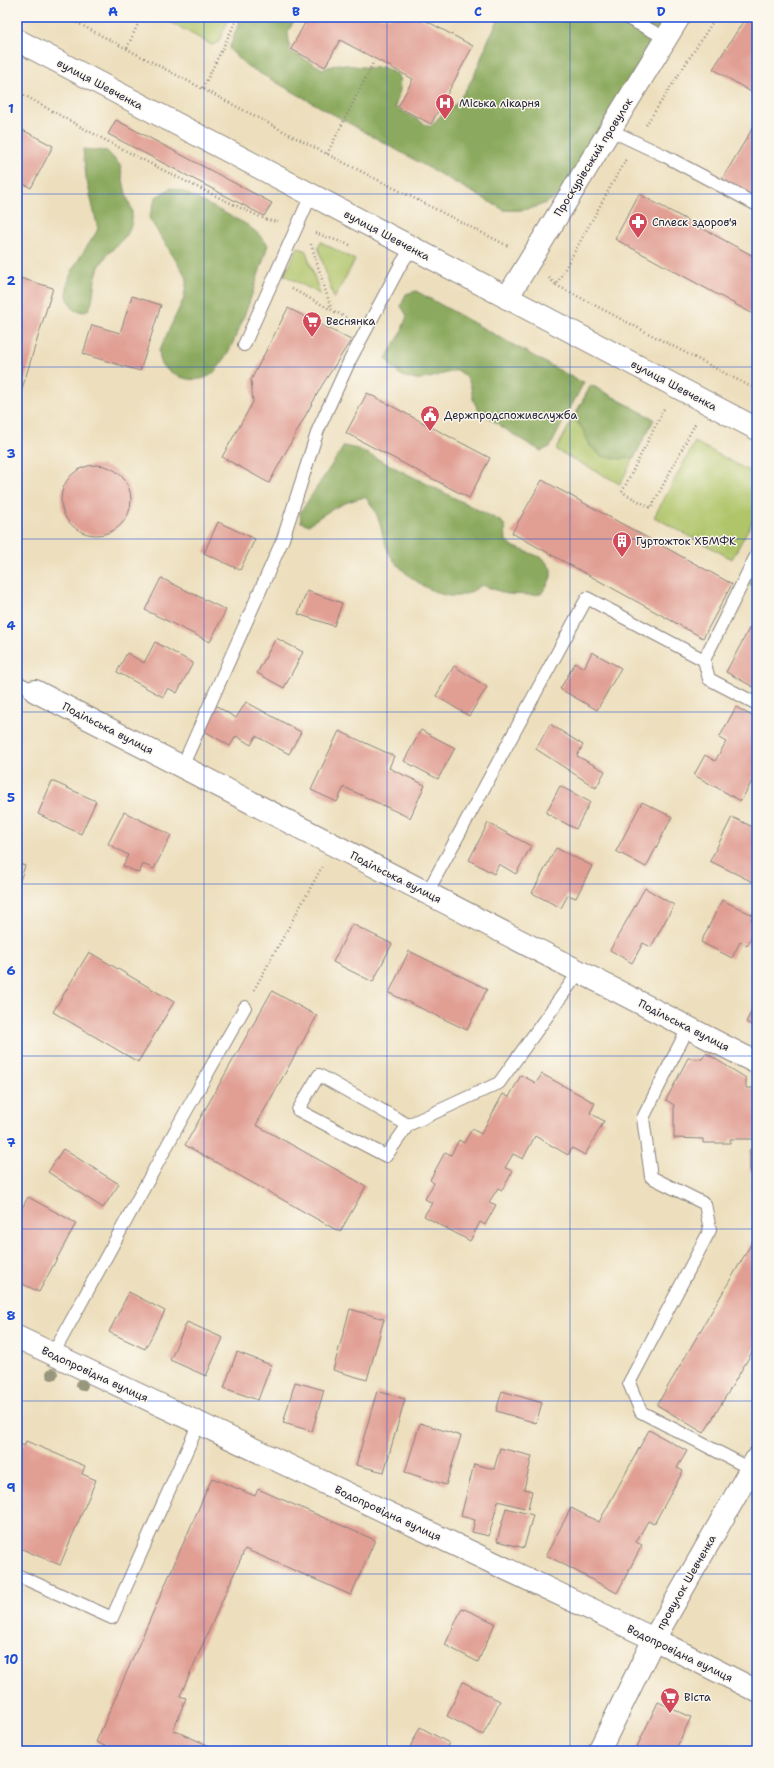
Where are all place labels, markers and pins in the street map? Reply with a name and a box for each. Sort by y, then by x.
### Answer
hospital icon: Міська лікарня [434,92,456,120]
place label: Міська лікарня [459,96,540,111]
pharmacy icon: Сплеск здоров'я [627,211,649,239]
place label: Сплеск здоров'я [652,215,737,230]
supermarket icon: Веснянка [301,310,323,338]
place label: Веснянка [326,314,375,329]
public building icon: Держпродспоживслужба [419,404,441,432]
place label: Держпродспоживслужба [444,408,577,423]
building icon: Гуртожток ХБМФК [611,530,633,558]
place label: Гуртожток ХБМФК [636,534,736,549]
supermarket icon: Віста [659,1686,681,1714]
place label: Віста [684,1690,711,1705]

